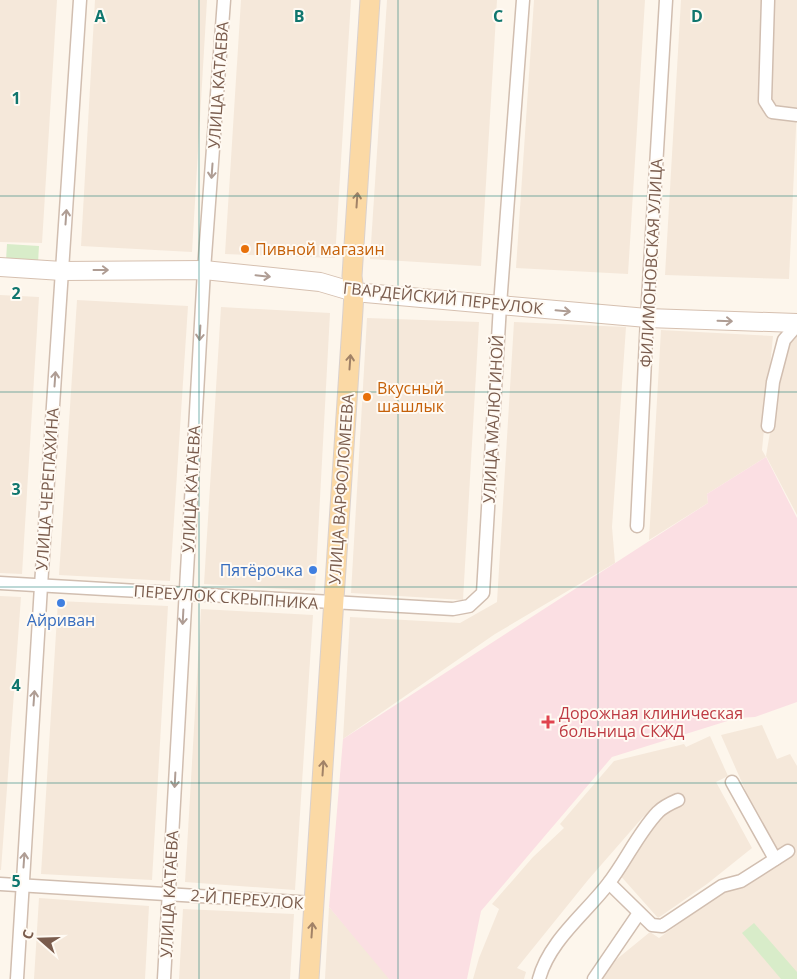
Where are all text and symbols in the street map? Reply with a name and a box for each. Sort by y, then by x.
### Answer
text: A [94,5,106,27]
text: B [294,5,304,27]
text: C [493,5,503,27]
text: D [691,5,703,27]
street label: УЛИЦА КАТАЕВА [203,20,233,149]
text: 1 [11,87,21,109]
street label: ФИЛИМОНОВСКАЯ УЛИЦА [635,157,668,368]
one-way arrow [207,163,216,179]
one-way arrow [352,192,361,208]
one-way arrow [61,209,70,225]
place label: Пивной магазин [255,238,385,260]
marker: Пивной магазин [239,243,251,255]
one-way arrow [92,265,109,275]
one-way arrow [255,271,271,281]
street label: ГВАРДЕЙСКИЙ ПЕРЕУЛОК [342,277,544,319]
text: 2 [11,282,21,304]
one-way arrow [555,306,571,316]
one-way arrow [717,317,733,326]
one-way arrow [196,325,205,341]
street label: УЛИЦА МАЛЮГИНОЙ [478,334,508,504]
one-way arrow [345,354,354,370]
one-way arrow [50,371,60,387]
place label: Вкусный шашлык [377,377,445,417]
marker: Вкусный шашлык [361,391,373,403]
street label: УЛИЦА ВАРФОЛОМЕЕВА [323,392,359,585]
street label: УЛИЦА ЧЕРЕПАХИНА [30,406,64,571]
street label: УЛИЦА КАТАЕВА [177,424,205,553]
text: 3 [11,478,21,500]
place label: Пятёрочка [220,559,303,581]
marker: Пятёрочка [307,564,319,576]
street label: ПЕРЕУЛОК СКРЫПНИКА [133,580,320,614]
marker: Айриван [55,597,67,609]
place label: Айриван [27,609,95,631]
one-way arrow [179,609,188,625]
text: 4 [11,674,21,696]
one-way arrow [30,691,39,707]
place label: Дорожная клиническая больница СКЖД [559,702,743,742]
marker: Дорожная клиническая больница СКЖД [541,715,555,729]
one-way arrow [318,761,328,777]
one-way arrow [171,771,180,787]
street label: УЛИЦА КАТАЕВА [155,829,183,958]
one-way arrow [20,853,29,869]
text: 5 [11,870,21,892]
street label: 2-Й ПЕРЕУЛОК [190,884,304,914]
north arrow [15,914,65,964]
one-way arrow [307,923,316,939]
text: С [17,927,38,942]

